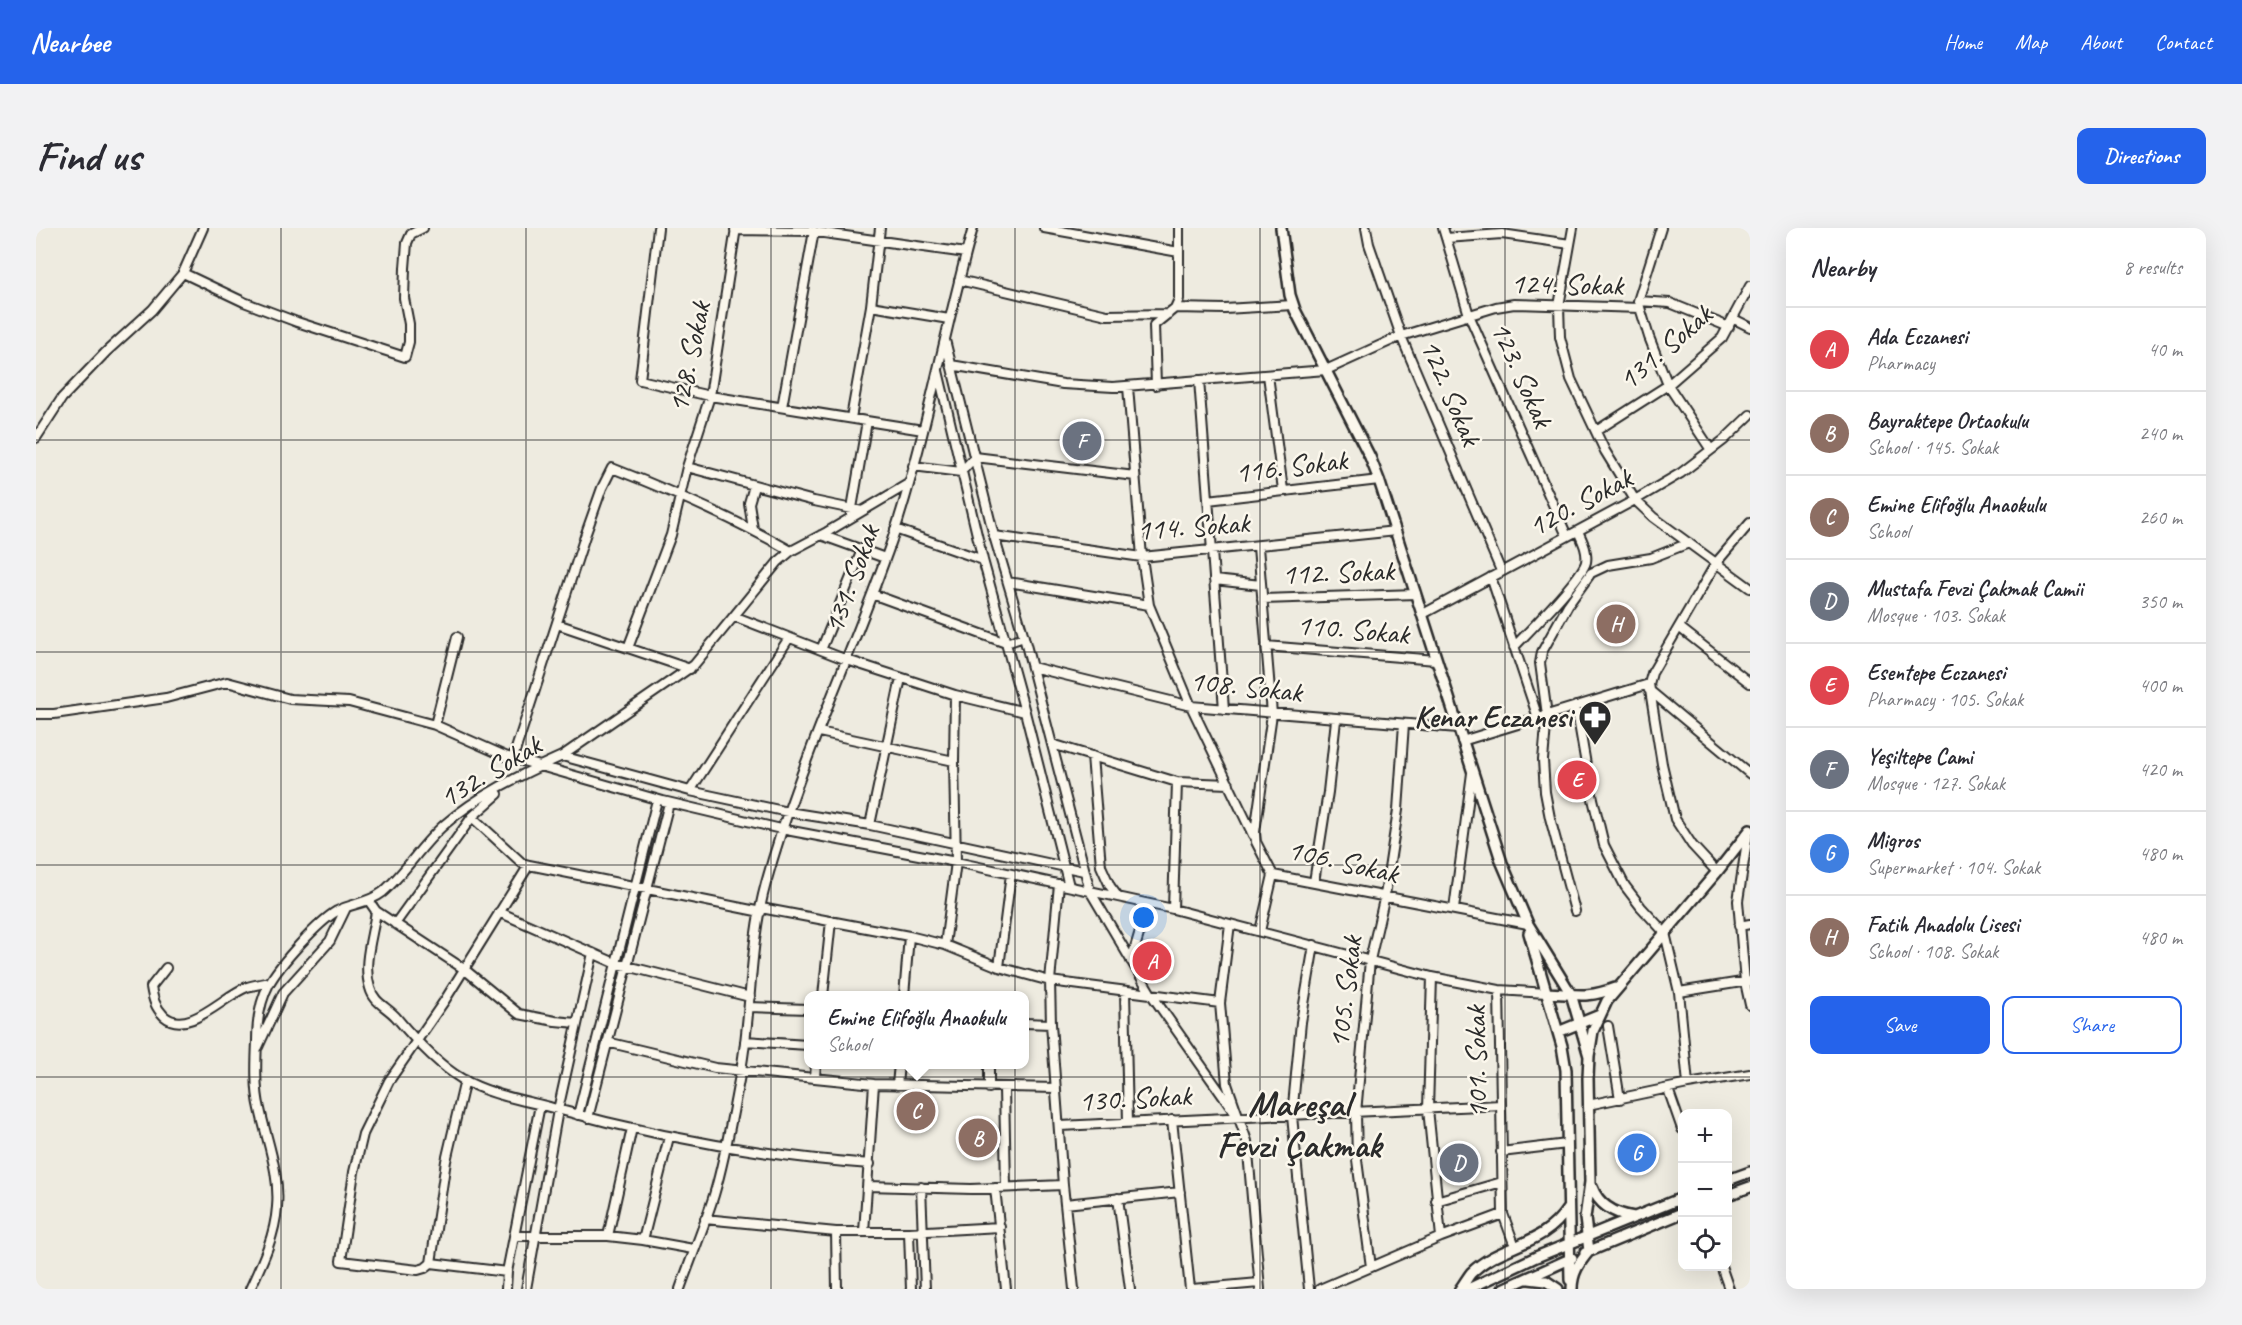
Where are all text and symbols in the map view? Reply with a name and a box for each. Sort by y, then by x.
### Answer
text: Nearbee [30,25,110,60]
text: Home [1944,29,1982,55]
text: Map [2015,29,2047,55]
text: About [2080,29,2122,55]
text: Contact [2155,29,2212,55]
button: Directions [2077,128,2206,184]
text: Find us [36,130,141,183]
text: Nearby [1810,251,1875,284]
text: 8 results [2123,255,2182,280]
street label: 124. Sokak [1510,264,1626,304]
street label: 131. Sokak [1610,294,1721,398]
street label: 128. Sokak [659,296,720,416]
street label: 123. Sokak [1482,315,1563,435]
text: Ada Eczanesi [1867,323,1968,351]
street label: 122. Sokak [1412,333,1491,453]
text: A [1824,337,1835,362]
text: 40 m [2148,337,2182,362]
text: Pharmacy [1867,351,1935,376]
text: Bayraktepe Ortaokulu [1867,407,2028,435]
pin: F [1062,418,1102,464]
text: B [1824,421,1835,446]
text: 240 m [2139,421,2182,446]
text: School · 145. Sokak [1867,435,1998,460]
street label: 116. Sokak [1233,440,1351,492]
street label: 120. Sokak [1521,458,1640,545]
text: Emine Elifoğlu Anaokulu [1867,491,2045,519]
street label: 114. Sokak [1136,503,1252,549]
text: C [1825,505,1834,530]
text: 260 m [2139,505,2182,530]
street label: 131. Sokak [814,518,889,638]
text: School [1867,519,1910,544]
street label: 112. Sokak [1281,551,1397,593]
text: Mustafa Fevzi Çakmak Camii [1867,575,2083,603]
text: D [1824,589,1835,614]
text: 350 m [2139,589,2182,614]
pin: H [1596,602,1636,646]
text: Mosque · 103. Sokak [1867,603,2005,628]
street label: 110. Sokak [1295,605,1413,653]
text: Esentepe Eczanesi [1867,659,2005,687]
street label: 108. Sokak [1188,661,1306,711]
text: E [1824,673,1835,698]
text: 400 m [2139,673,2182,698]
text: Pharmacy · 105. Sokak [1867,687,2023,712]
place label: Kenar Eczanesi [1414,698,1576,736]
pharmacy icon: Kenar Eczanesi [1577,699,1613,746]
street label: 132. Sokak [432,725,550,816]
text: Yeşiltepe Cami [1867,743,1973,771]
text: F [1825,757,1834,782]
text: 420 m [2139,757,2182,782]
pin: E [1558,758,1596,802]
text: Mosque · 127. Sokak [1867,771,2005,796]
text: Migros [1867,827,1919,855]
street label: 106. Sokak [1284,830,1404,893]
text: G [1825,841,1834,866]
text: 480 m [2139,841,2182,866]
text: Supermarket · 104. Sokak [1867,855,2040,880]
your location [1129,903,1158,932]
text: Fatih Anadolu Lisesi [1867,911,2019,939]
text: H [1824,925,1835,950]
text: 480 m [2139,925,2182,950]
street label: 105. Sokak [1319,932,1371,1050]
pin: A [1132,938,1172,984]
text: School · 108. Sokak [1867,939,1998,964]
popup [804,991,1029,1069]
button: Save [1810,996,1990,1054]
button: Share [2002,996,2182,1054]
street label: 101. Sokak [1456,1003,1496,1119]
text: Emine Elifoğlu Anaokulu [827,1004,1006,1032]
text: School [827,1032,870,1057]
street label: 130. Sokak [1078,1076,1194,1120]
district label: Mareşal Fevzi Çakmak [1217,1081,1385,1168]
pin: C [896,1088,936,1134]
map controls [1678,1109,1732,1271]
button: + [1678,1109,1732,1163]
pin: B [958,1116,998,1160]
pin: G [1618,1130,1656,1176]
pin: D [1440,1140,1478,1186]
button: − [1678,1163,1732,1217]
button: locate [1678,1217,1732,1271]

